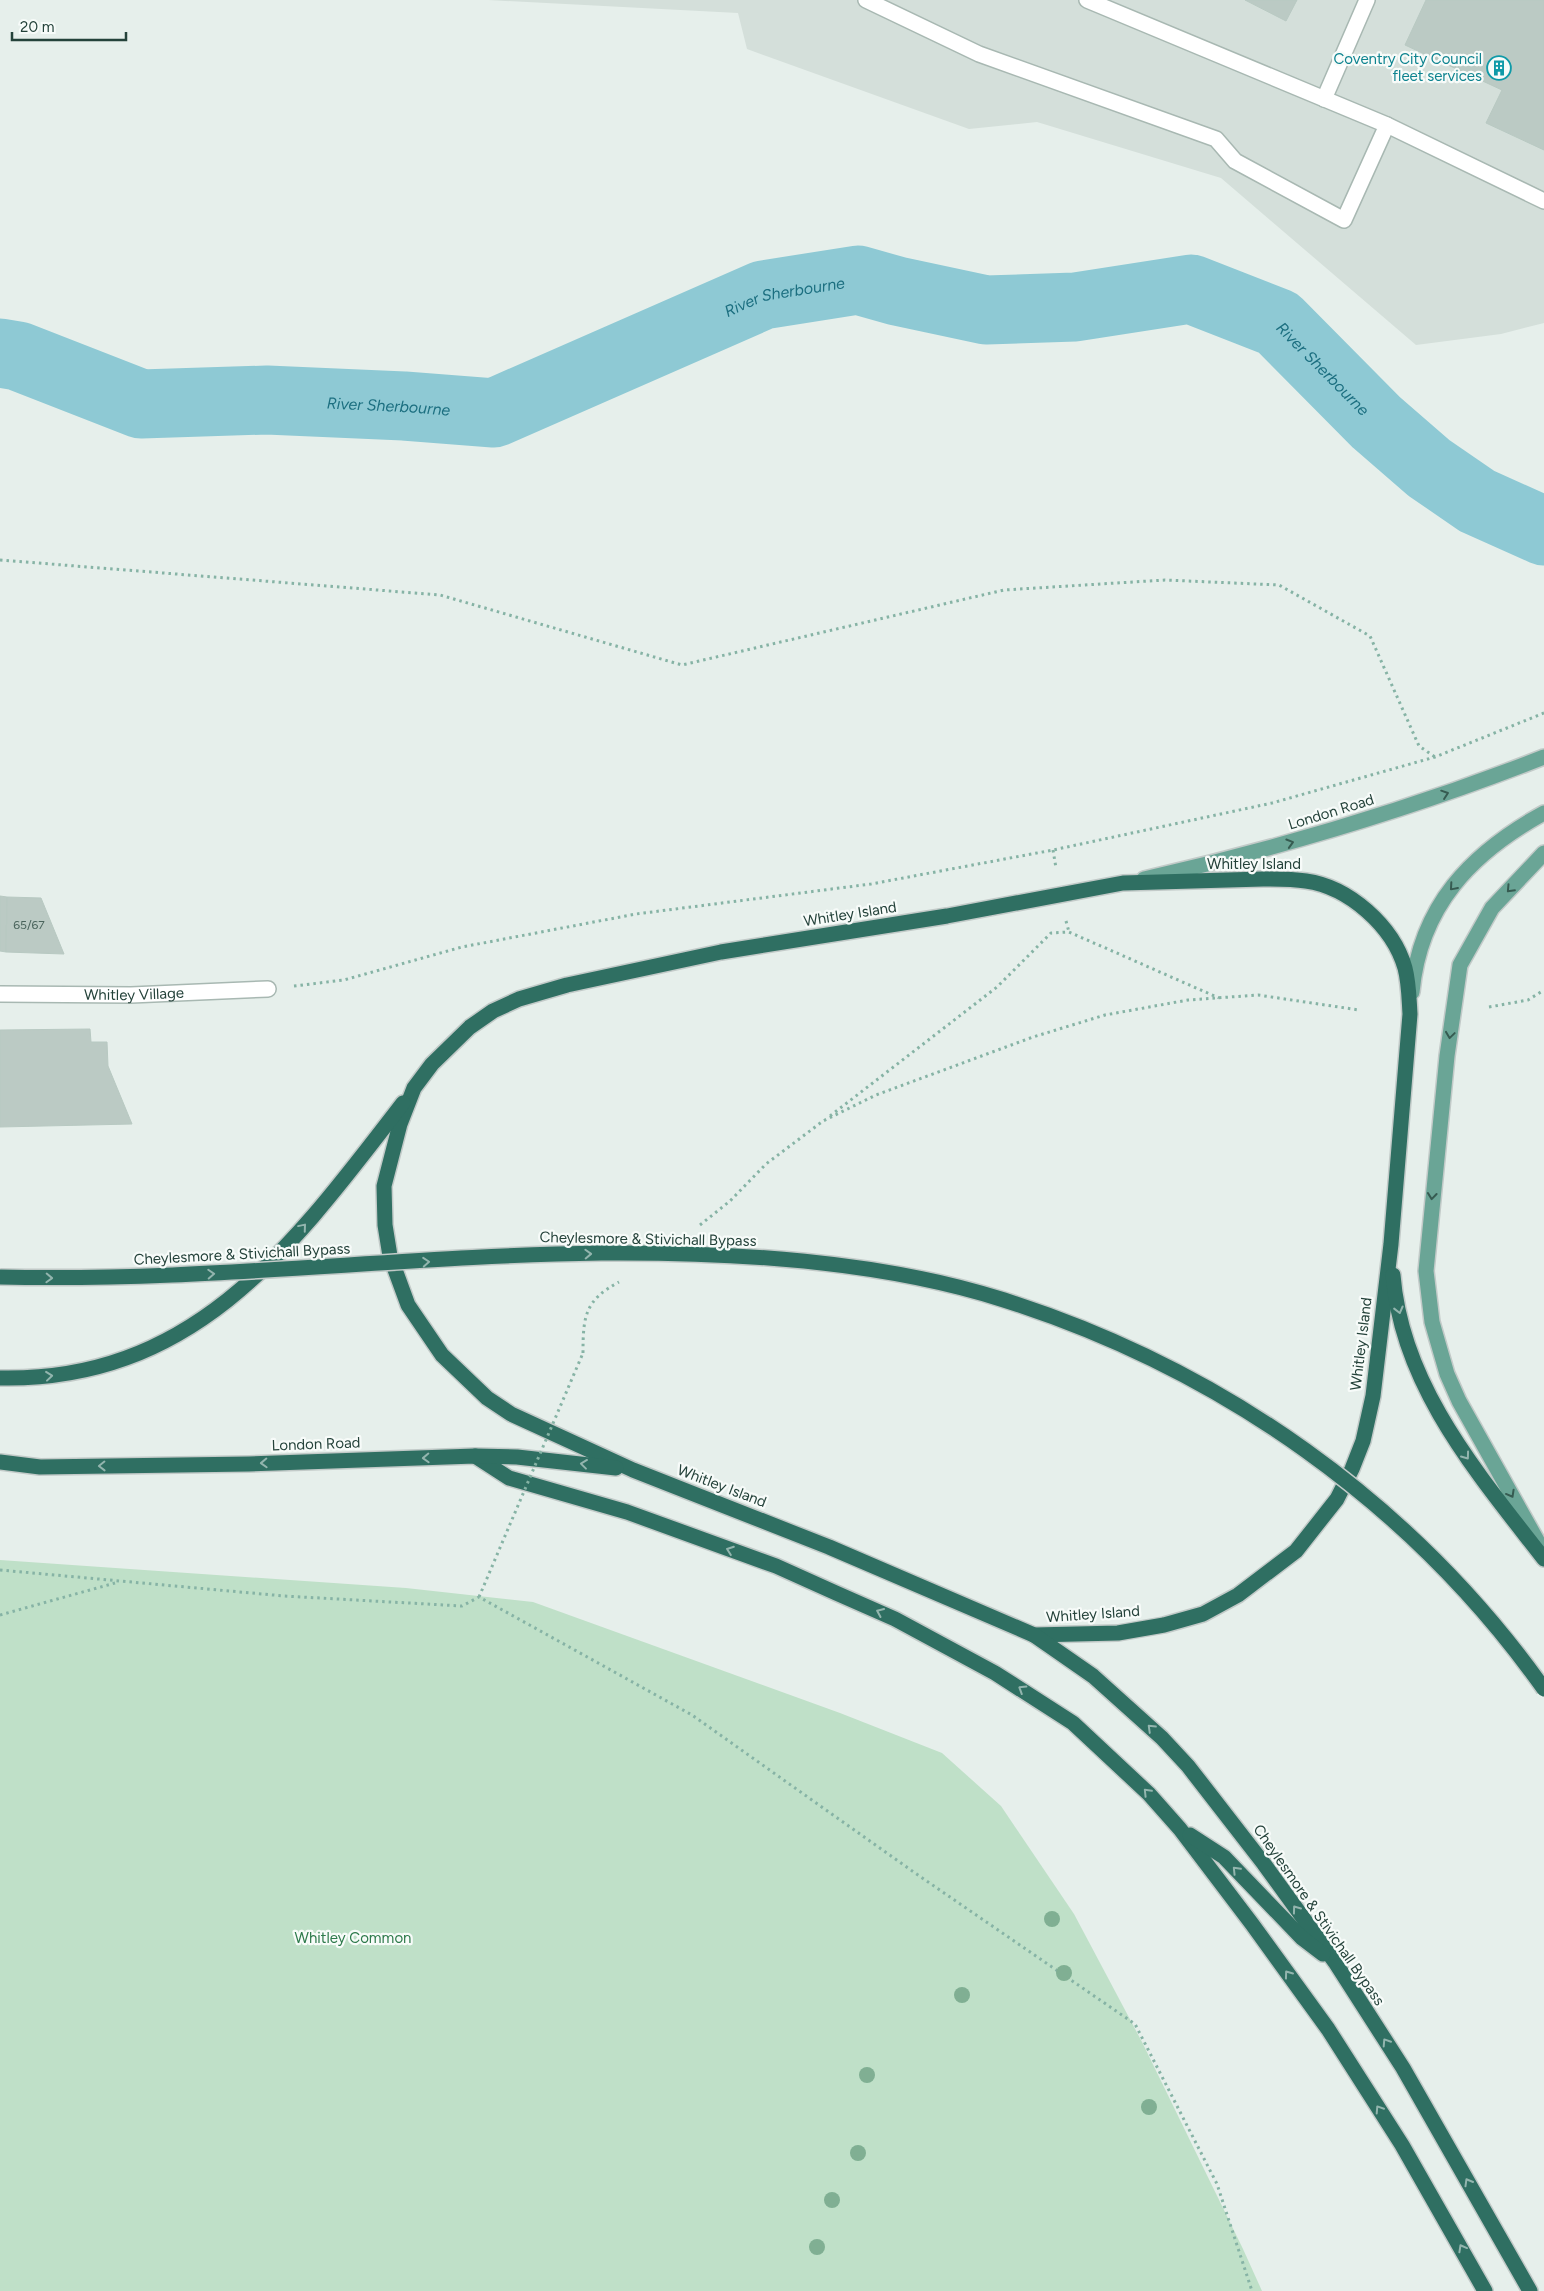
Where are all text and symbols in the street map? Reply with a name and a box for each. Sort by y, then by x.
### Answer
scale bar [12,10,126,42]
text: 20 m [20,18,54,36]
place label: Coventry City Council fleet services [1333,50,1482,85]
building icon: Coventry City Council fleet services [1486,55,1512,81]
water label: River Sherbourne [721,273,846,320]
water label: River Sherbourne [1273,318,1373,419]
water label: River Sherbourne [326,393,451,419]
one-way arrow [1440,789,1448,799]
street label: London Road [1286,790,1376,834]
one-way arrow [1285,838,1293,848]
street label: Whitley Island [1207,855,1301,873]
one-way arrow [1449,882,1458,891]
one-way arrow [1507,883,1516,892]
street label: Whitley Island [802,898,898,930]
house number: 65/67 [13,918,45,932]
street label: Whitley Village [84,984,184,1004]
one-way arrow [1445,1031,1456,1039]
one-way arrow [1427,1192,1438,1200]
one-way arrow [297,1224,306,1233]
street label: Cheylesmore & Stivichall Bypass [539,1228,757,1250]
street label: Cheylesmore & Stivichall Bypass [133,1239,351,1269]
one-way arrow [584,1249,592,1259]
one-way arrow [422,1257,430,1268]
one-way arrow [207,1269,215,1280]
one-way arrow [45,1273,53,1283]
street label: Whitley Island [1346,1296,1376,1392]
one-way arrow [1393,1305,1403,1313]
one-way arrow [45,1371,53,1382]
street label: London Road [271,1433,361,1455]
one-way arrow [1460,1450,1469,1460]
one-way arrow [422,1452,430,1463]
one-way arrow [260,1458,268,1468]
one-way arrow [580,1459,588,1470]
one-way arrow [97,1461,105,1471]
street label: Whitley Island [675,1461,769,1511]
one-way arrow [1505,1489,1515,1498]
one-way arrow [726,1546,735,1556]
street label: Whitley Island [1045,1602,1141,1626]
one-way arrow [876,1609,885,1619]
one-way arrow [1019,1686,1028,1696]
one-way arrow [1148,1725,1157,1734]
one-way arrow [1144,1789,1153,1798]
street label: Cheylesmore & Stivichall Bypass [1249,1821,1389,2009]
one-way arrow [1233,1866,1242,1875]
one-way arrow [1294,1906,1302,1915]
park label: Whitley Common [295,1929,411,1947]
one-way arrow [1285,1970,1294,1980]
one-way arrow [1383,2038,1393,2047]
one-way arrow [1375,2105,1385,2114]
one-way arrow [1464,2179,1474,2188]
one-way arrow [1458,2245,1468,2254]

